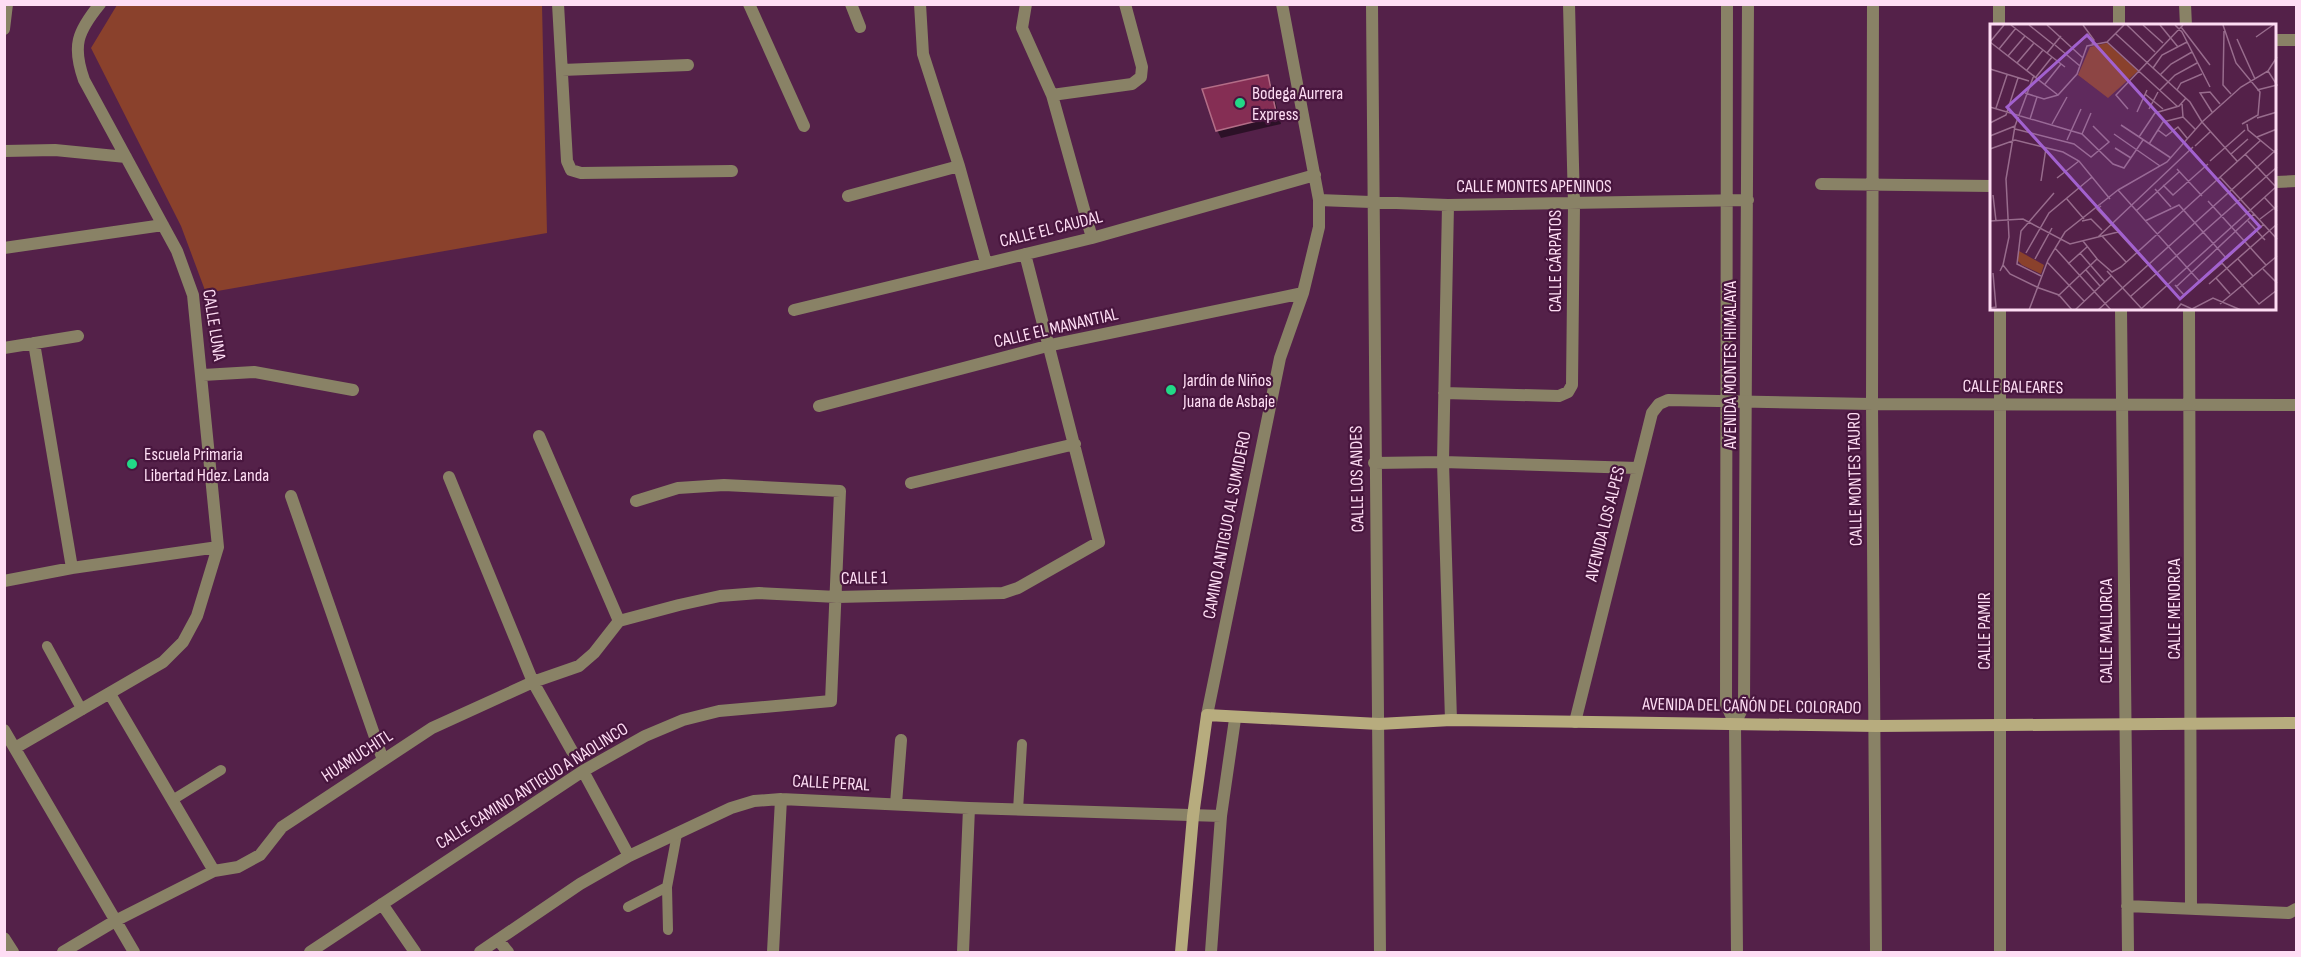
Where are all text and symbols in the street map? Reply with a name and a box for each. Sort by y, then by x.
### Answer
inset map [1990,24,2277,310]
place label: Bodega Aurrera Express [1252,83,1343,125]
marker: Bodega Aurrera Express [1233,96,1247,110]
street label: CALLE MONTES APENINOS [1456,176,1612,197]
street label: CALLE EL CAUDAL [997,206,1105,252]
street label: CALLE CÁRPATOS [1545,209,1566,312]
street label: AVENIDA MONTES HIMALAYA [1720,281,1741,450]
street label: CALLE LUNA [198,288,230,363]
street label: CALLE EL MANANTIAL [992,303,1120,352]
place label: Jardín de Niños Juana de Asbaje [1182,370,1275,412]
street label: CALLE BALEARES [1962,376,2064,398]
marker: Jardín de Niños Juana de Asbaje [1164,383,1178,397]
street label: CALLE MONTES TAURO [1843,412,1867,546]
street label: CALLE LOS ANDES [1346,425,1368,532]
street label: CAMINO ANTIGUO AL SUMIDERO [1198,429,1256,621]
place label: Escuela Primaria Libertad Hdez. Landa [144,444,269,486]
marker: Escuela Primaria Libertad Hdez. Landa [125,457,139,471]
street label: AVENIDA LOS ALPES [1580,464,1629,585]
street label: CALLE MENORCA [2164,558,2185,659]
street label: CALLE 1 [841,567,888,589]
street label: CALLE MALLORCA [2096,578,2117,683]
street label: CALLE PAMIR [1974,592,1995,670]
street label: AVENIDA DEL CAÑÓN DEL COLORADO [1641,694,1862,718]
street label: CALLE CAMINO ANTIGUO A NAOLINCO [432,718,632,854]
street label: HUAMUCHITL [317,725,397,787]
street label: CALLE PERAL [792,770,871,796]

